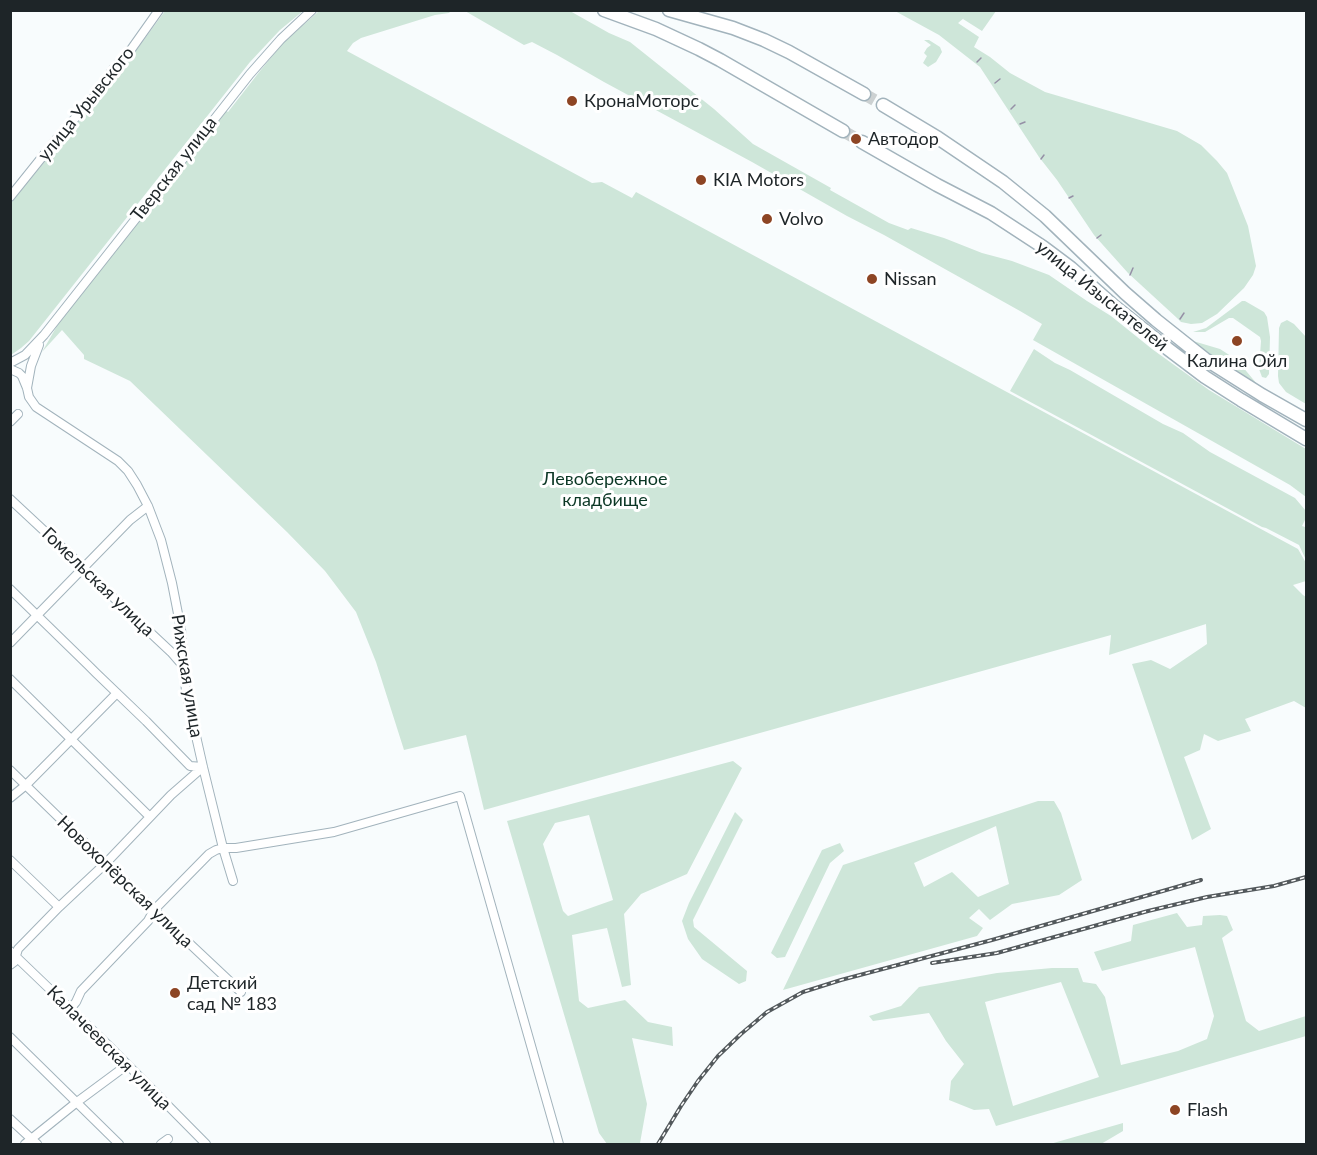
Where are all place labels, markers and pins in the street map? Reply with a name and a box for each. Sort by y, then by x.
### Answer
place label: КронаМоторс [584,90,699,112]
marker: КронаМоторс [565,94,579,108]
place label: Автодор [868,128,939,150]
marker: Автодор [849,132,863,146]
place label: KIA Motors [713,169,804,191]
marker: KIA Motors [694,173,708,187]
place label: Volvo [779,208,824,230]
marker: Volvo [760,212,774,226]
place label: Nissan [884,268,937,290]
marker: Nissan [865,272,879,286]
marker: Калина Ойл [1230,334,1244,348]
place label: Калина Ойл [1187,350,1287,372]
place label: Детский сад № 183 [187,972,277,1014]
marker: Детский сад № 183 [168,986,182,1000]
place label: Flash [1187,1099,1228,1121]
marker: Flash [1168,1103,1182,1117]

